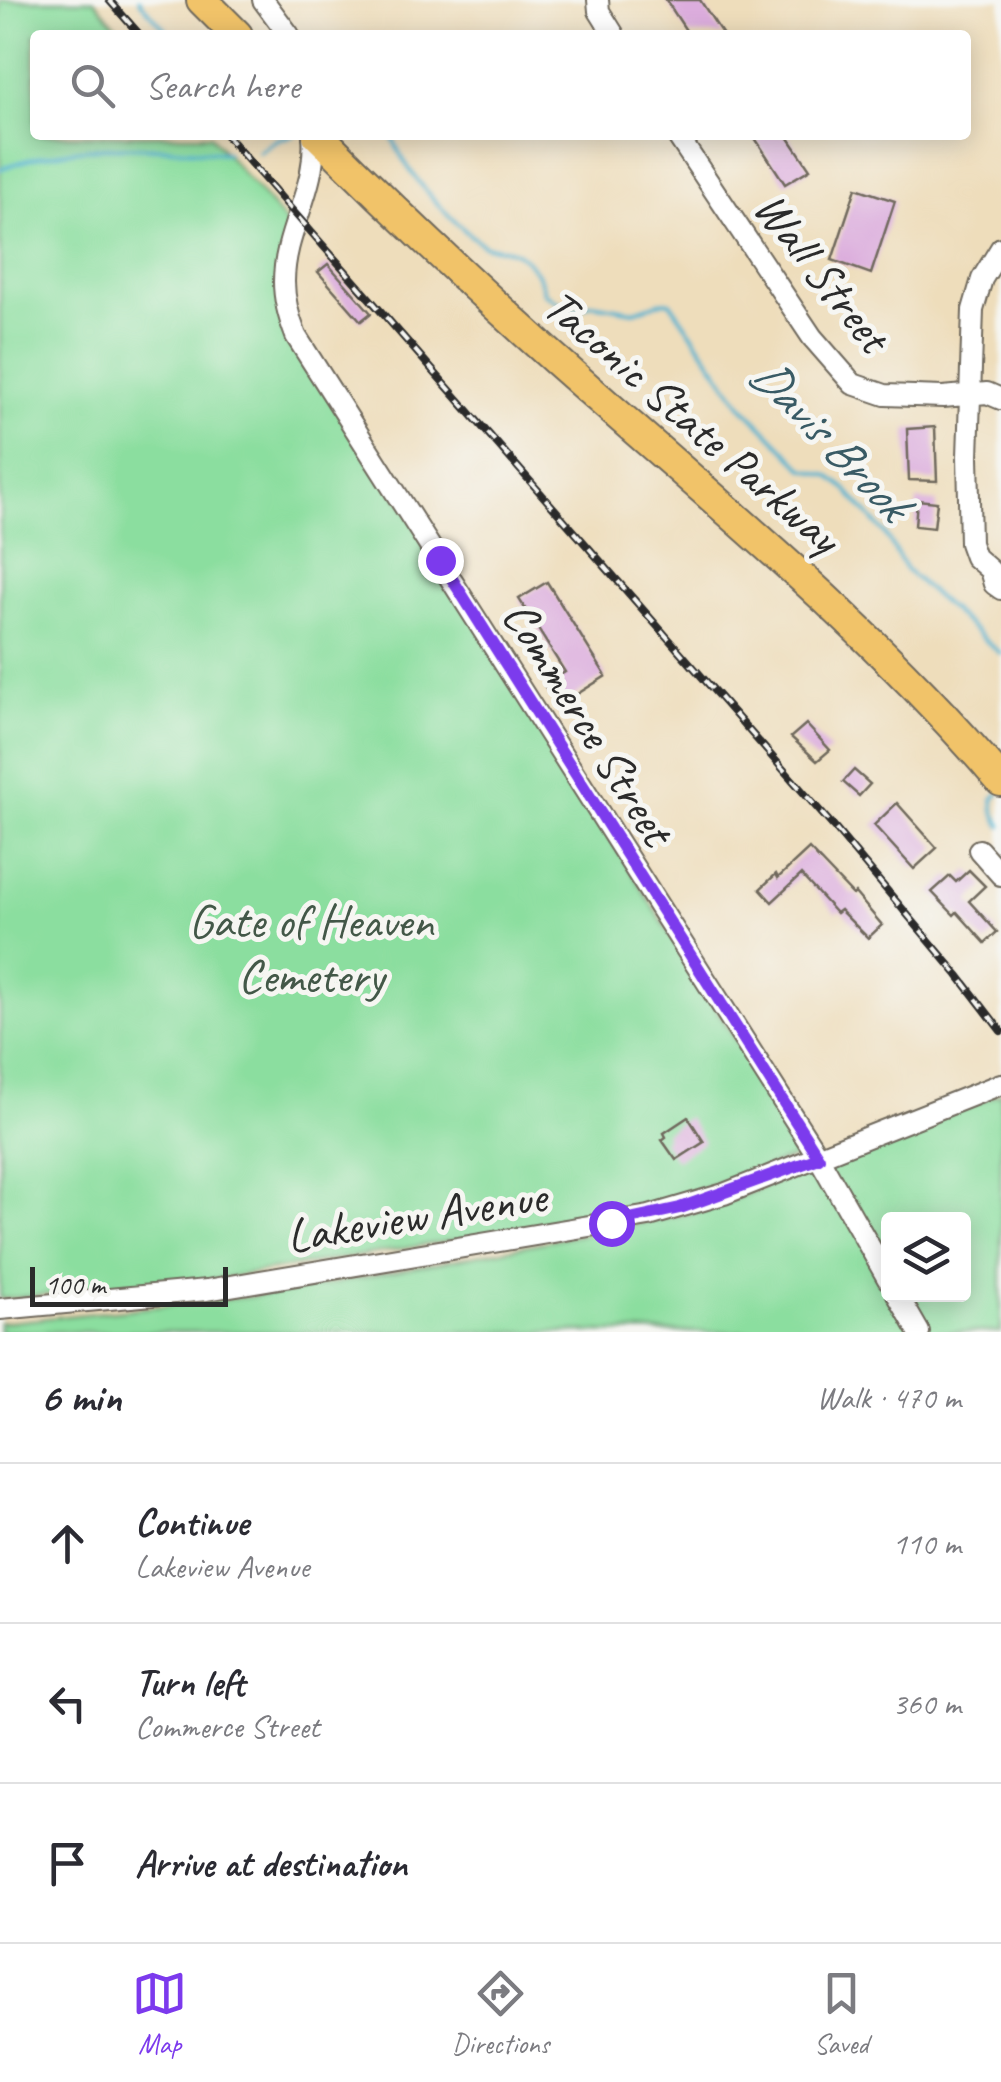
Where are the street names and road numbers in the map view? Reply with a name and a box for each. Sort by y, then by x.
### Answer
street label: Wall Street [741,179,906,367]
street label: Taconic State Parkway [532,275,856,568]
street label: Commerce Street [489,589,689,859]
street label: Lakeview Avenue [282,1165,553,1266]

